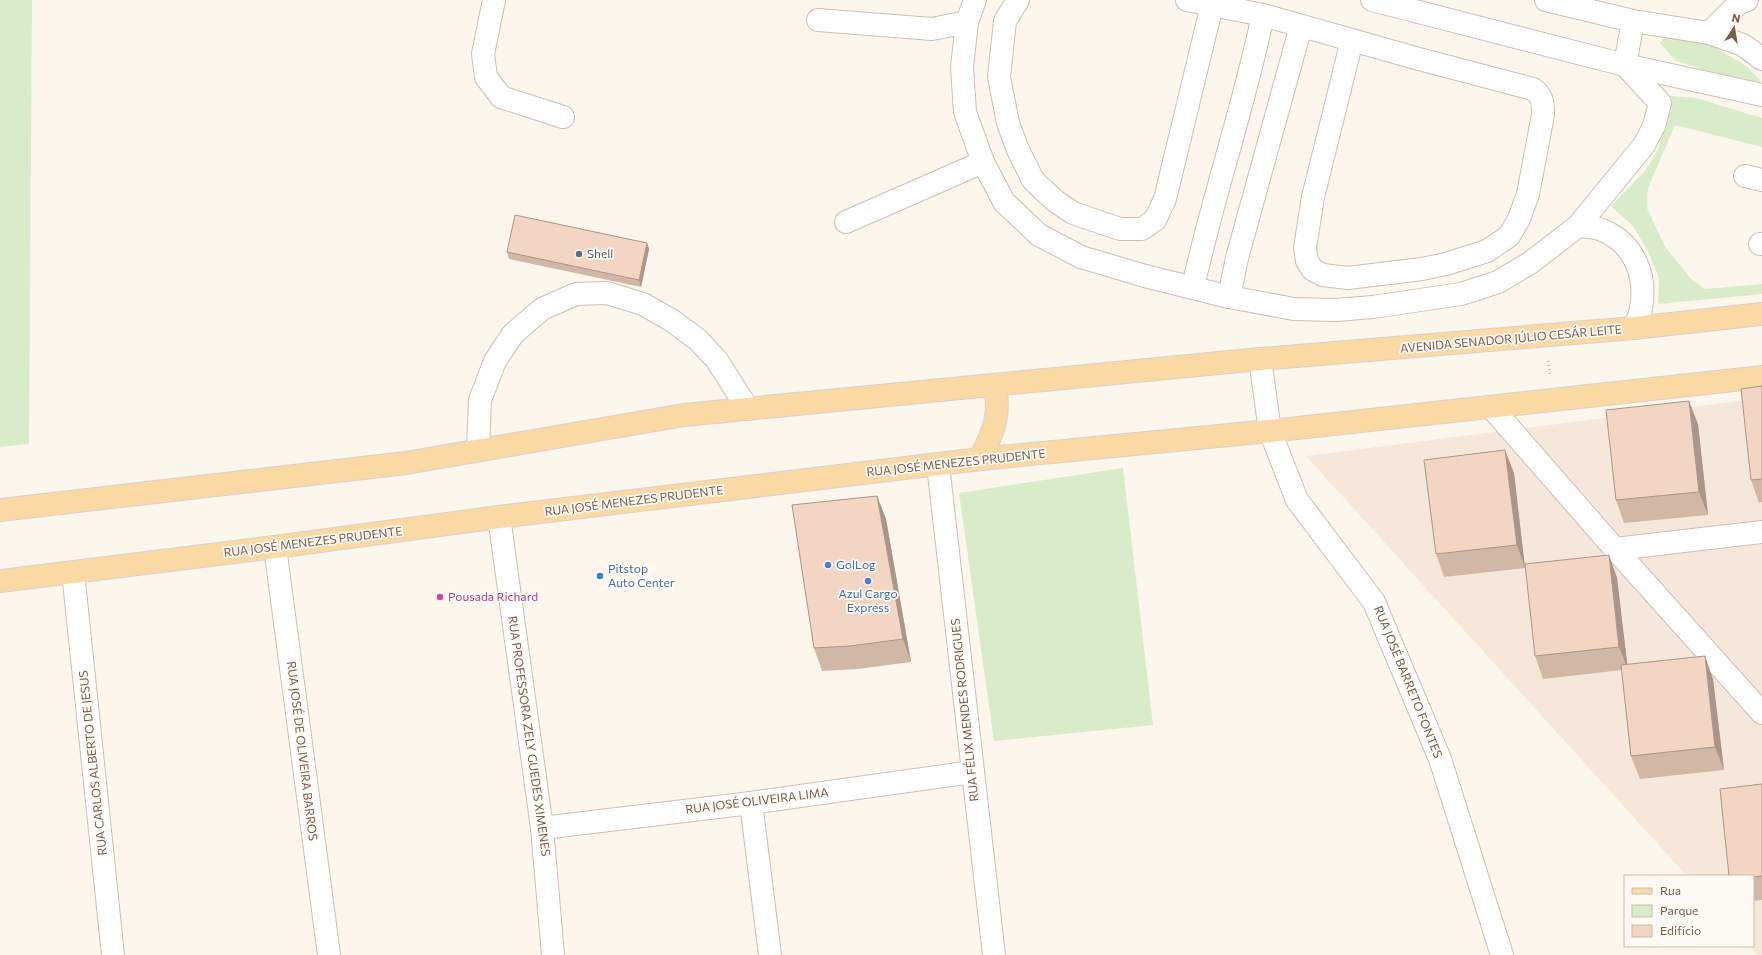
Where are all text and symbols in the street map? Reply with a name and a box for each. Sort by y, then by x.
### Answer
north arrow [1714,8,1754,48]
text: N [1731,11,1742,25]
place label: Shell [587,246,613,260]
marker: Shell [574,249,584,259]
street label: AVENIDA SENADOR JÚLIO CESÁR LEITE [1400,321,1622,356]
street label: RUA JOSÉ MENEZES PRUDENTE [866,446,1046,479]
street label: RUA JOSÉ MENEZES PRUDENTE [544,482,724,519]
street label: RUA JOSÉ MENEZES PRUDENTE [223,523,403,560]
place label: GolLog [836,557,876,571]
marker: GolLog [823,560,833,570]
place label: Pitstop Auto Center [608,561,675,589]
marker: Pitstop Auto Center [595,571,605,581]
marker: Azul Cargo Express [863,576,873,586]
place label: Azul Cargo Express [838,586,898,614]
place label: Pousada Richard [448,589,538,603]
marker: Pousada Richard [435,592,445,602]
street label: RUA JOSÉ BARRETO FONTES [1371,604,1446,760]
street label: RUA PROFESSORA ZELY GUEDES XIMENES [506,615,554,857]
street label: RUA FÉLIX MENDES RODRIGUES [947,618,981,802]
street label: RUA JOSÉ DE OLIVEIRA BARROS [284,660,321,842]
street label: RUA CARLOS ALBERTO DE JESUS [75,670,110,856]
street label: RUA JOSÉ OLIVEIRA LIMA [685,784,829,817]
legend [1624,875,1754,947]
text: Rua [1660,883,1681,897]
text: Parque [1660,903,1698,917]
text: Edifício [1660,923,1701,937]

